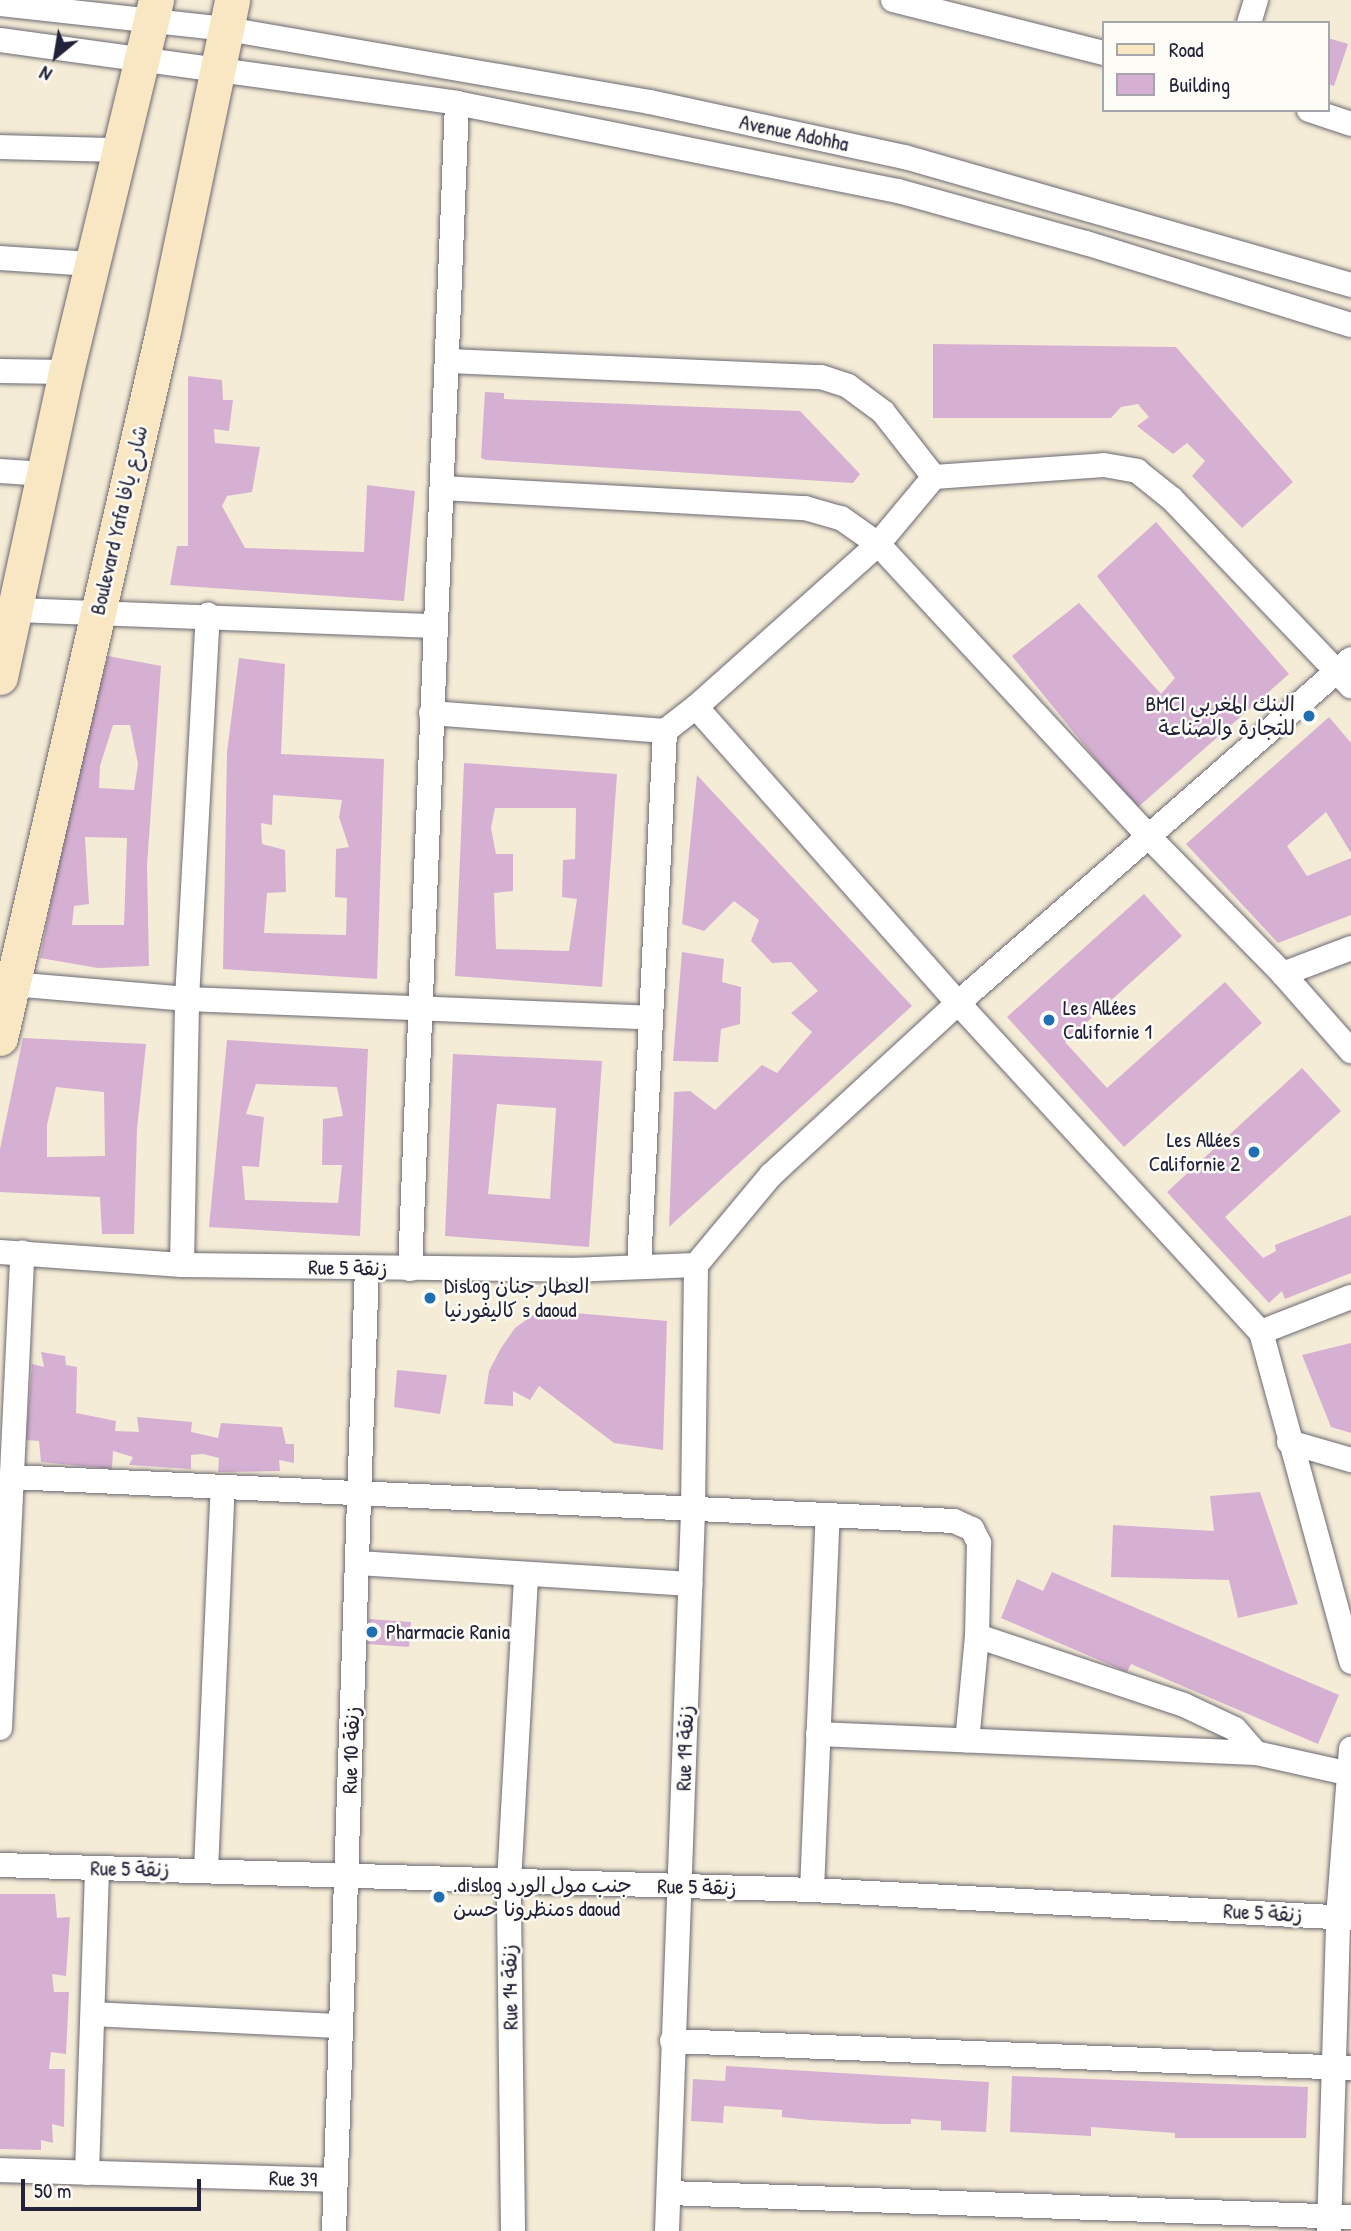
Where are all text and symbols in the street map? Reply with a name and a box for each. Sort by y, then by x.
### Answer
north arrow [21,21,91,91]
legend [1102,21,1330,112]
text: Road [1169,35,1203,64]
text: N [35,60,56,88]
text: Building [1169,70,1230,99]
street label: Avenue Adohha [737,109,851,157]
street label: Boulevard Yafa شارع يافا [85,423,153,617]
place label: BMCI البنك المغربي للتجارة والصناعة [1146,691,1295,741]
marker: BMCI البنك المغربي للتجارة والصناعة [1301,708,1317,724]
place label: Les Allées Californie 1 [1063,995,1152,1045]
marker: Les Allées Californie 1 [1041,1012,1057,1028]
place label: Les Allées Californie 2 [1149,1127,1240,1177]
marker: Les Allées Californie 2 [1246,1144,1262,1160]
street label: Rue 5 زنقة [308,1255,388,1281]
place label: Dislog العطار جنان كاليفورنيا s daoud [444,1273,589,1323]
marker: Dislog العطار جنان كاليفورنيا s daoud [422,1290,438,1306]
place label: Pharmacie Rania [386,1619,510,1645]
marker: Pharmacie Rania [364,1624,380,1640]
street label: Rue 19 زنقة [671,1705,699,1791]
street label: Rue 10 زنقة [337,1706,365,1794]
street label: Rue 5 زنقة [90,1856,170,1882]
place label: .dislog جنب مول الورد منظرونا حسنs daoud [453,1872,632,1922]
street label: Rue 5 زنقة [657,1874,737,1900]
marker: .dislog جنب مول الورد منظرونا حسنs daoud [431,1889,447,1905]
street label: Rue 5 زنقة [1223,1898,1303,1928]
street label: Rue 14 زنقة [497,1944,523,2030]
scale bar [24,2164,205,2208]
street label: Rue 39 [268,2166,318,2192]
text: 50 m [34,2176,71,2205]

